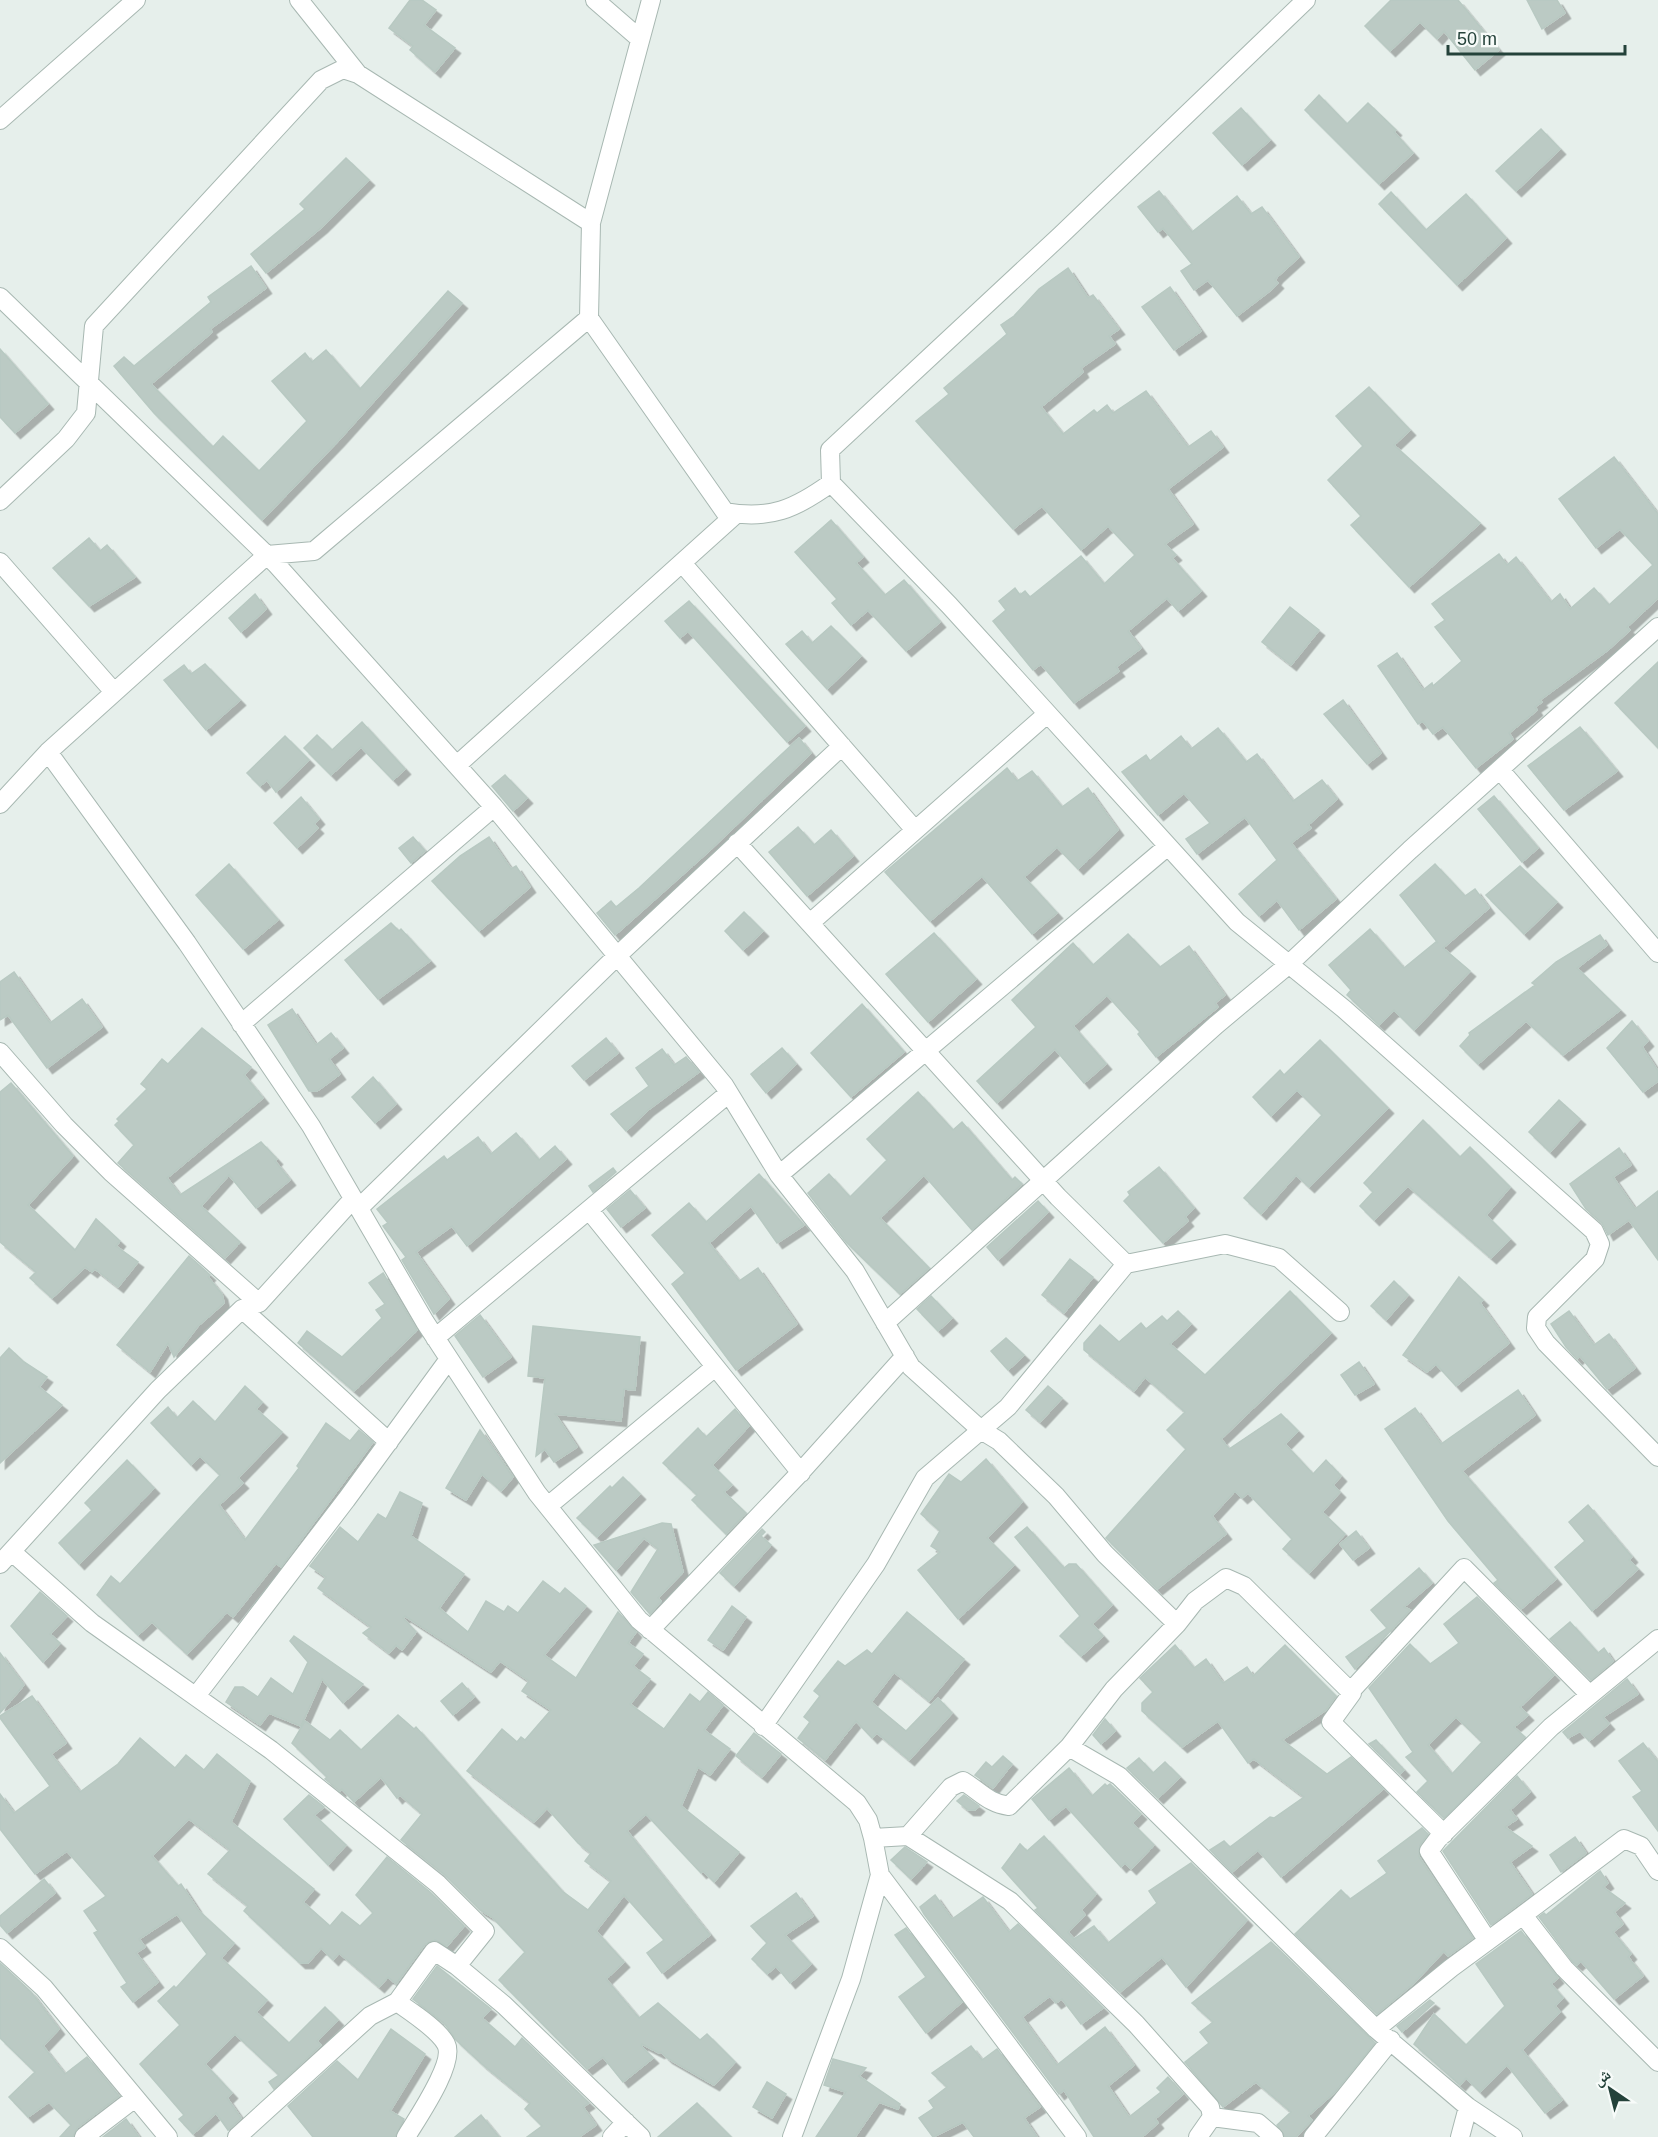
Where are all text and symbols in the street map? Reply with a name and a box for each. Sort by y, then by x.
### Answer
scale bar [1448,18,1625,56]
text: 50 m [1457,29,1497,49]
north arrow [1580,2059,1640,2119]
text: ش [1590,2065,1614,2090]

